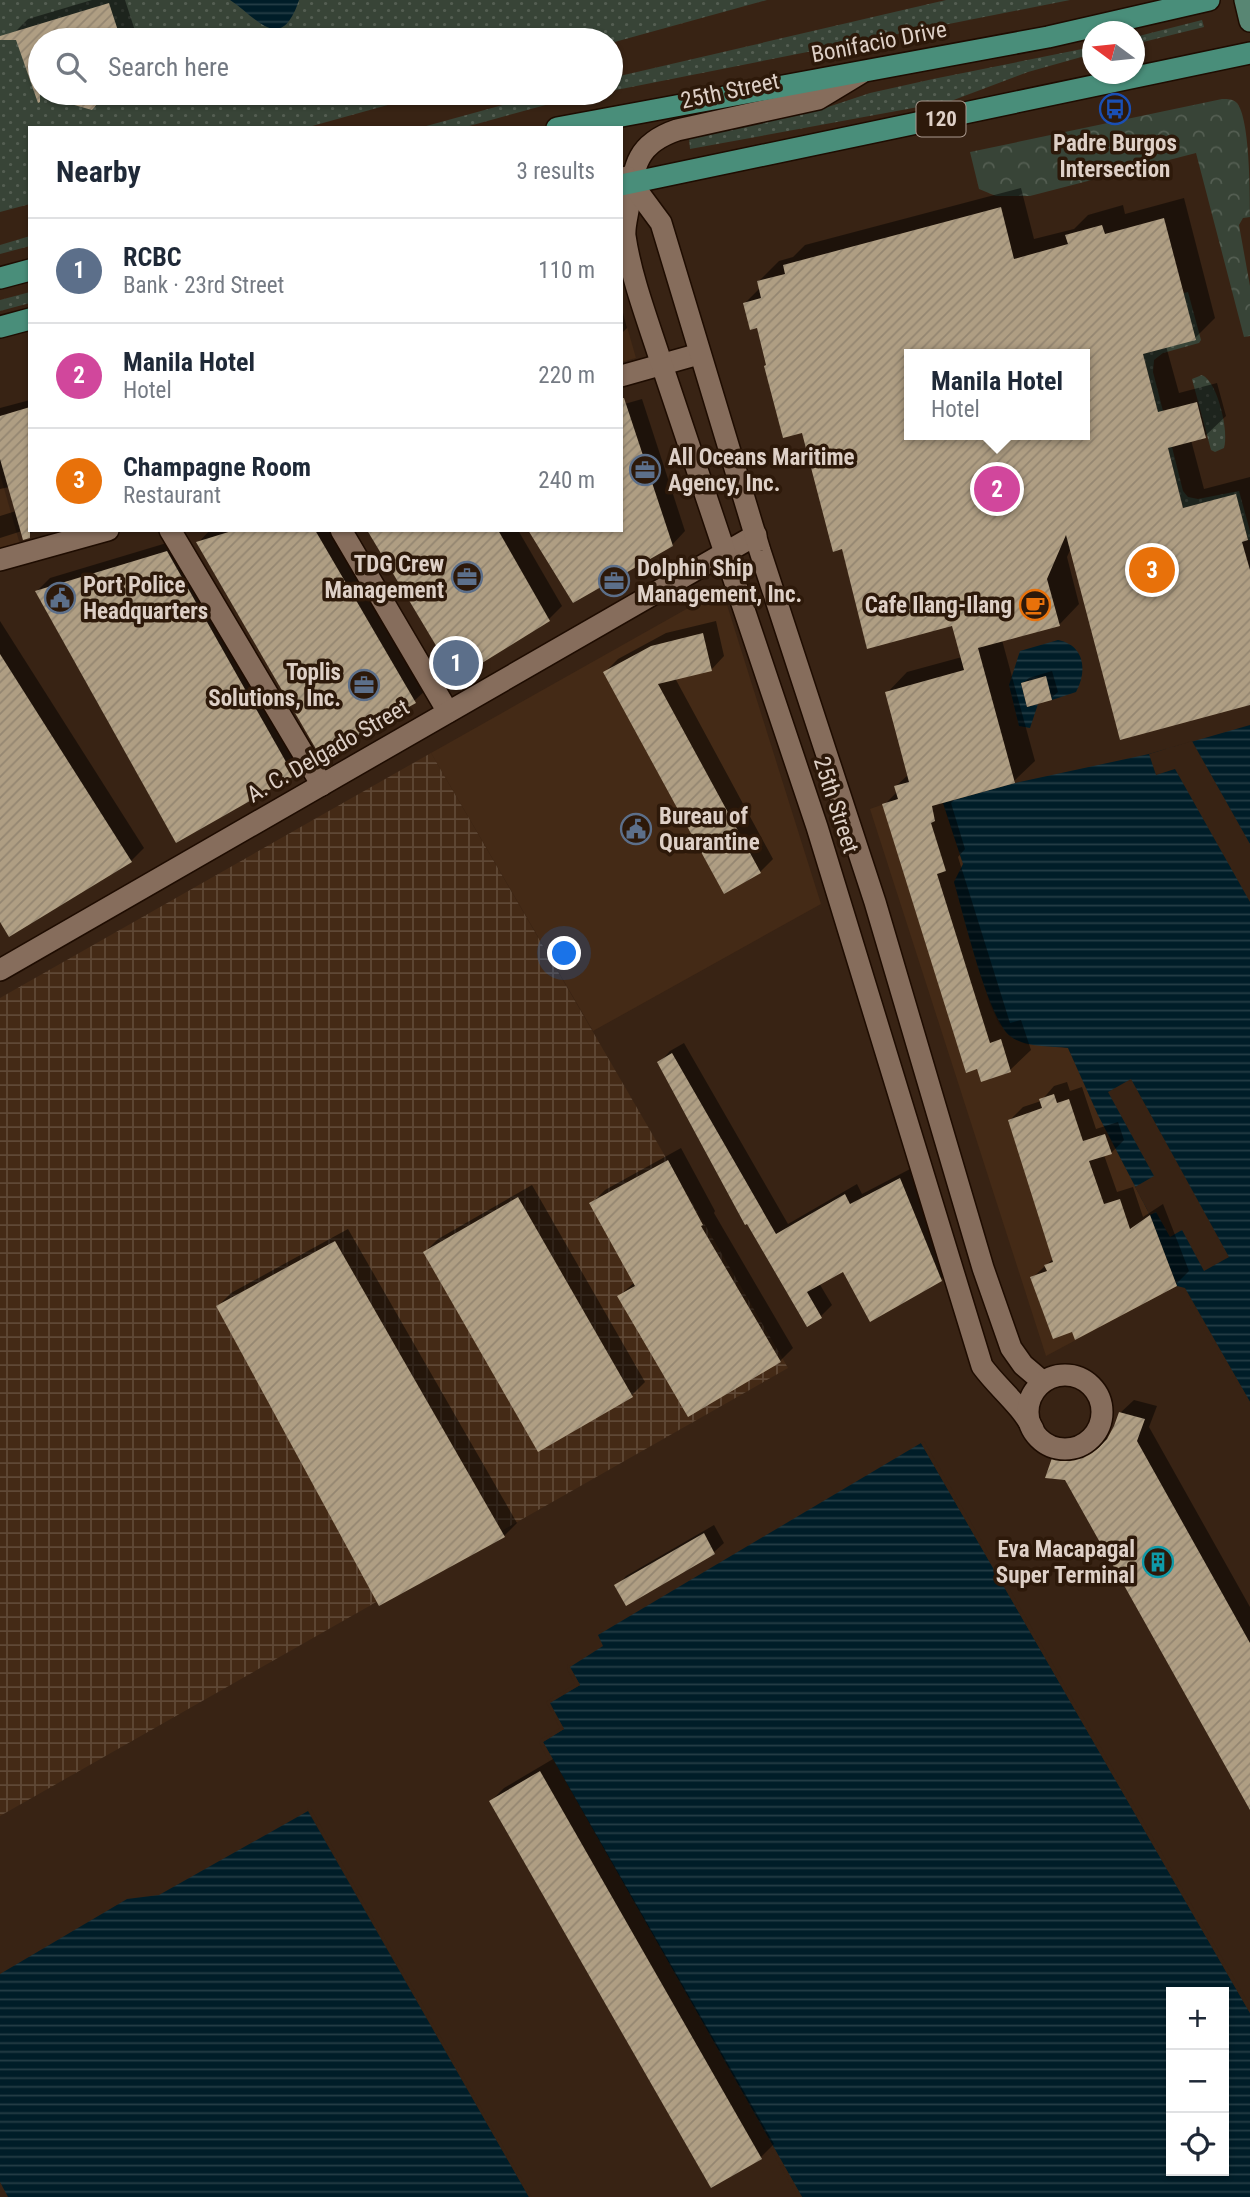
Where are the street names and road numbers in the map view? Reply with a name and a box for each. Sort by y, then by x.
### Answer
street label: Bonifacio Drive [809,16,949,68]
street label: 25th Street [678,67,782,115]
road number: 120 [916,102,965,136]
street label: A. C. Delgado Street [242,694,414,808]
street label: 25th Street [808,753,864,857]

